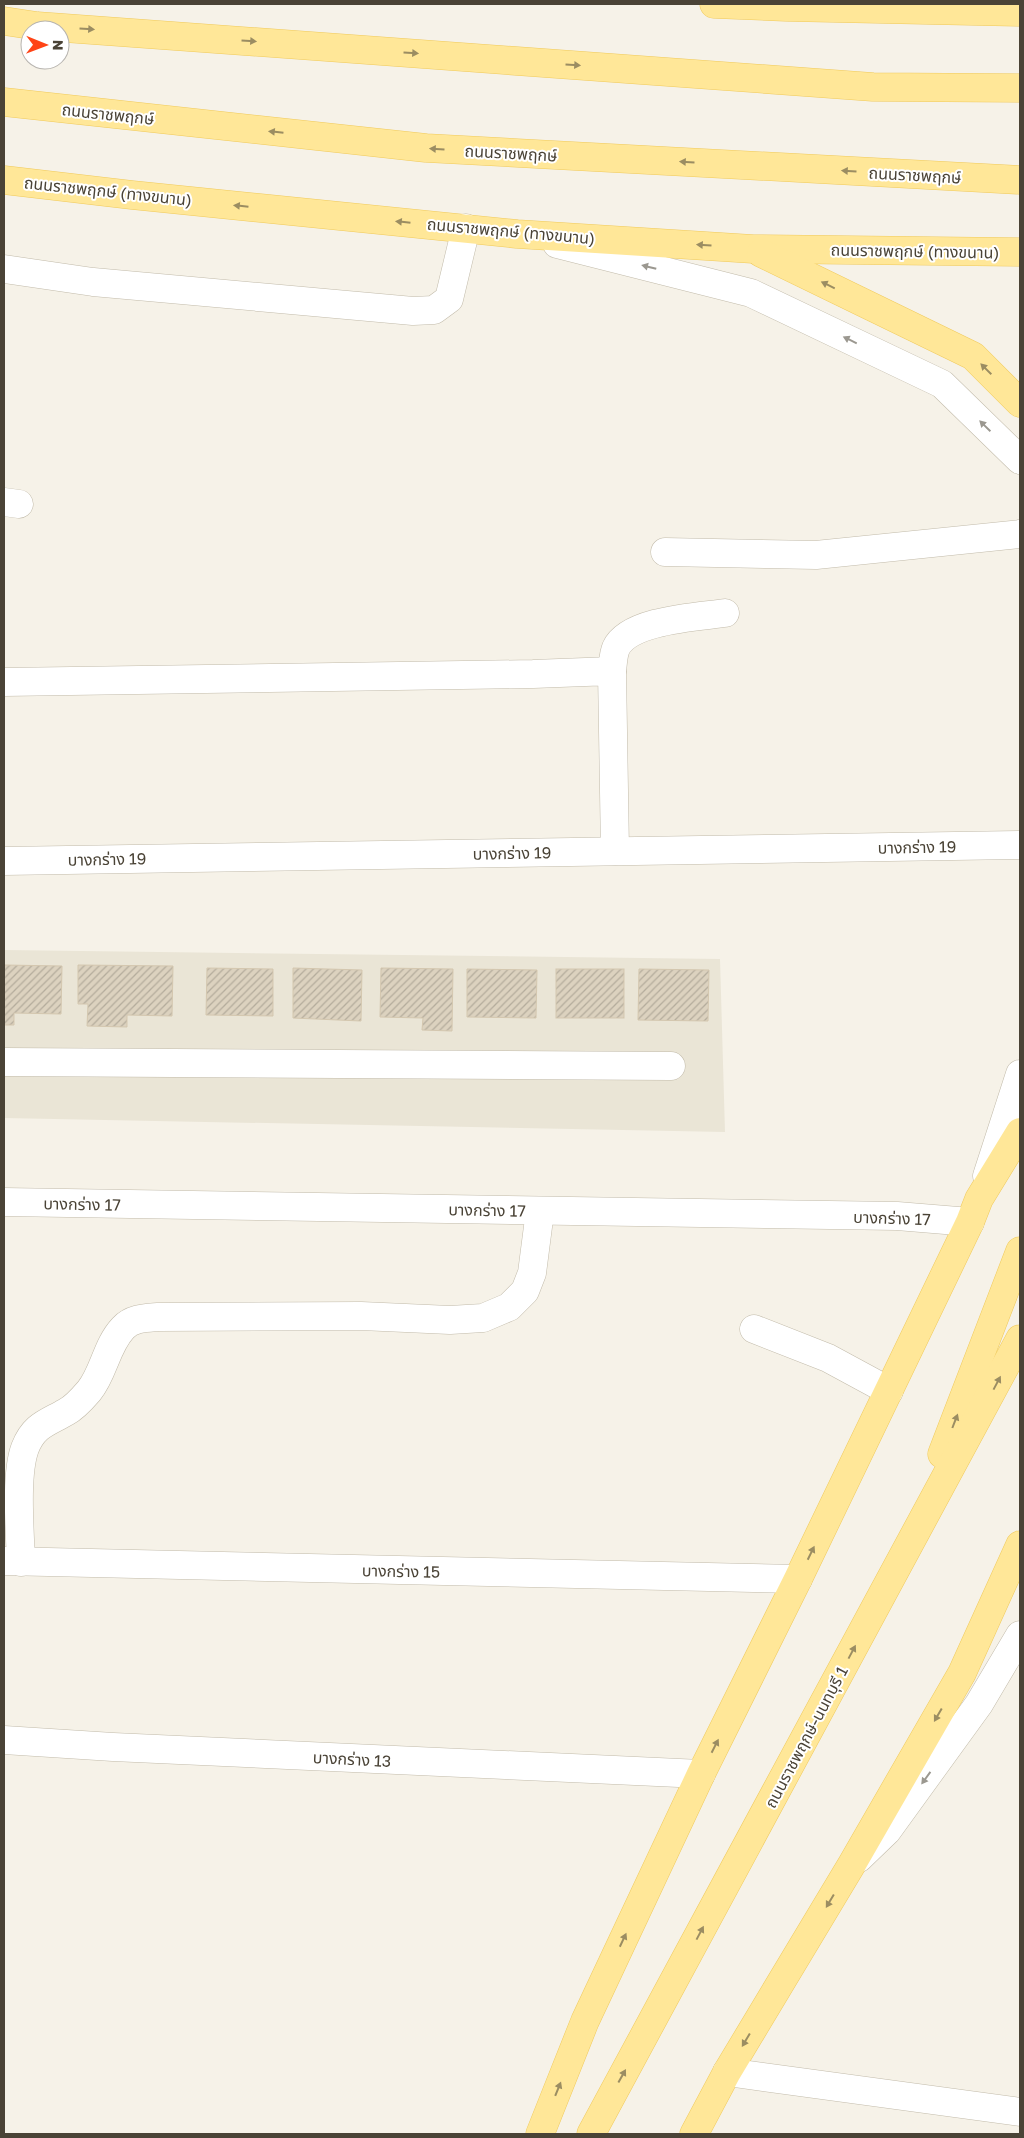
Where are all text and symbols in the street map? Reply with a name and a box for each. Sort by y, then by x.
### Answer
north arrow [20,20,70,70]
one-way arrow [79,26,95,34]
one-way arrow [241,38,257,46]
text: N [50,40,67,51]
one-way arrow [403,49,419,57]
one-way arrow [565,61,581,69]
street label: ถนนราชพฤกษ์ [61,99,155,129]
one-way arrow [267,128,283,136]
street label: ถนนราชพฤกษ์ [464,141,558,165]
one-way arrow [429,144,445,152]
one-way arrow [679,158,695,166]
street label: ถนนราชพฤกษ์ [868,163,962,187]
one-way arrow [841,167,857,175]
street label: ถนนราชพฤกษ์ (ทางขนาน) [23,172,193,210]
one-way arrow [233,202,249,210]
street label: ถนนราชพฤกษ์ (ทางขนาน) [426,214,596,248]
one-way arrow [395,218,411,226]
street label: ถนนราชพฤกษ์ (ทางขนาน) [830,240,1000,262]
one-way arrow [696,241,712,249]
one-way arrow [641,263,656,271]
one-way arrow [820,281,835,289]
one-way arrow [843,335,857,343]
one-way arrow [980,363,992,375]
one-way arrow [980,420,992,432]
street label: บางกร่าง 19 [877,836,957,858]
street label: บางกร่าง 19 [472,842,552,864]
street label: บางกร่าง 19 [67,848,147,870]
street label: บางกร่าง 17 [43,1193,121,1215]
street label: บางกร่าง 17 [448,1199,526,1221]
street label: บางกร่าง 17 [853,1207,931,1229]
one-way arrow [992,1376,1001,1390]
one-way arrow [951,1414,959,1428]
one-way arrow [807,1546,815,1560]
street label: บางกร่าง 15 [362,1560,440,1582]
one-way arrow [848,1644,856,1659]
street label: ถนนราชพฤกษ์-นนทบุรี 1 [760,1663,852,1811]
one-way arrow [933,1708,942,1722]
one-way arrow [711,1739,719,1753]
street label: บางกร่าง 13 [312,1747,392,1771]
one-way arrow [920,1771,931,1784]
one-way arrow [825,1894,834,1907]
one-way arrow [696,1926,704,1940]
one-way arrow [619,1933,627,1947]
one-way arrow [742,2034,751,2047]
one-way arrow [618,2069,627,2083]
one-way arrow [554,2081,562,2096]

